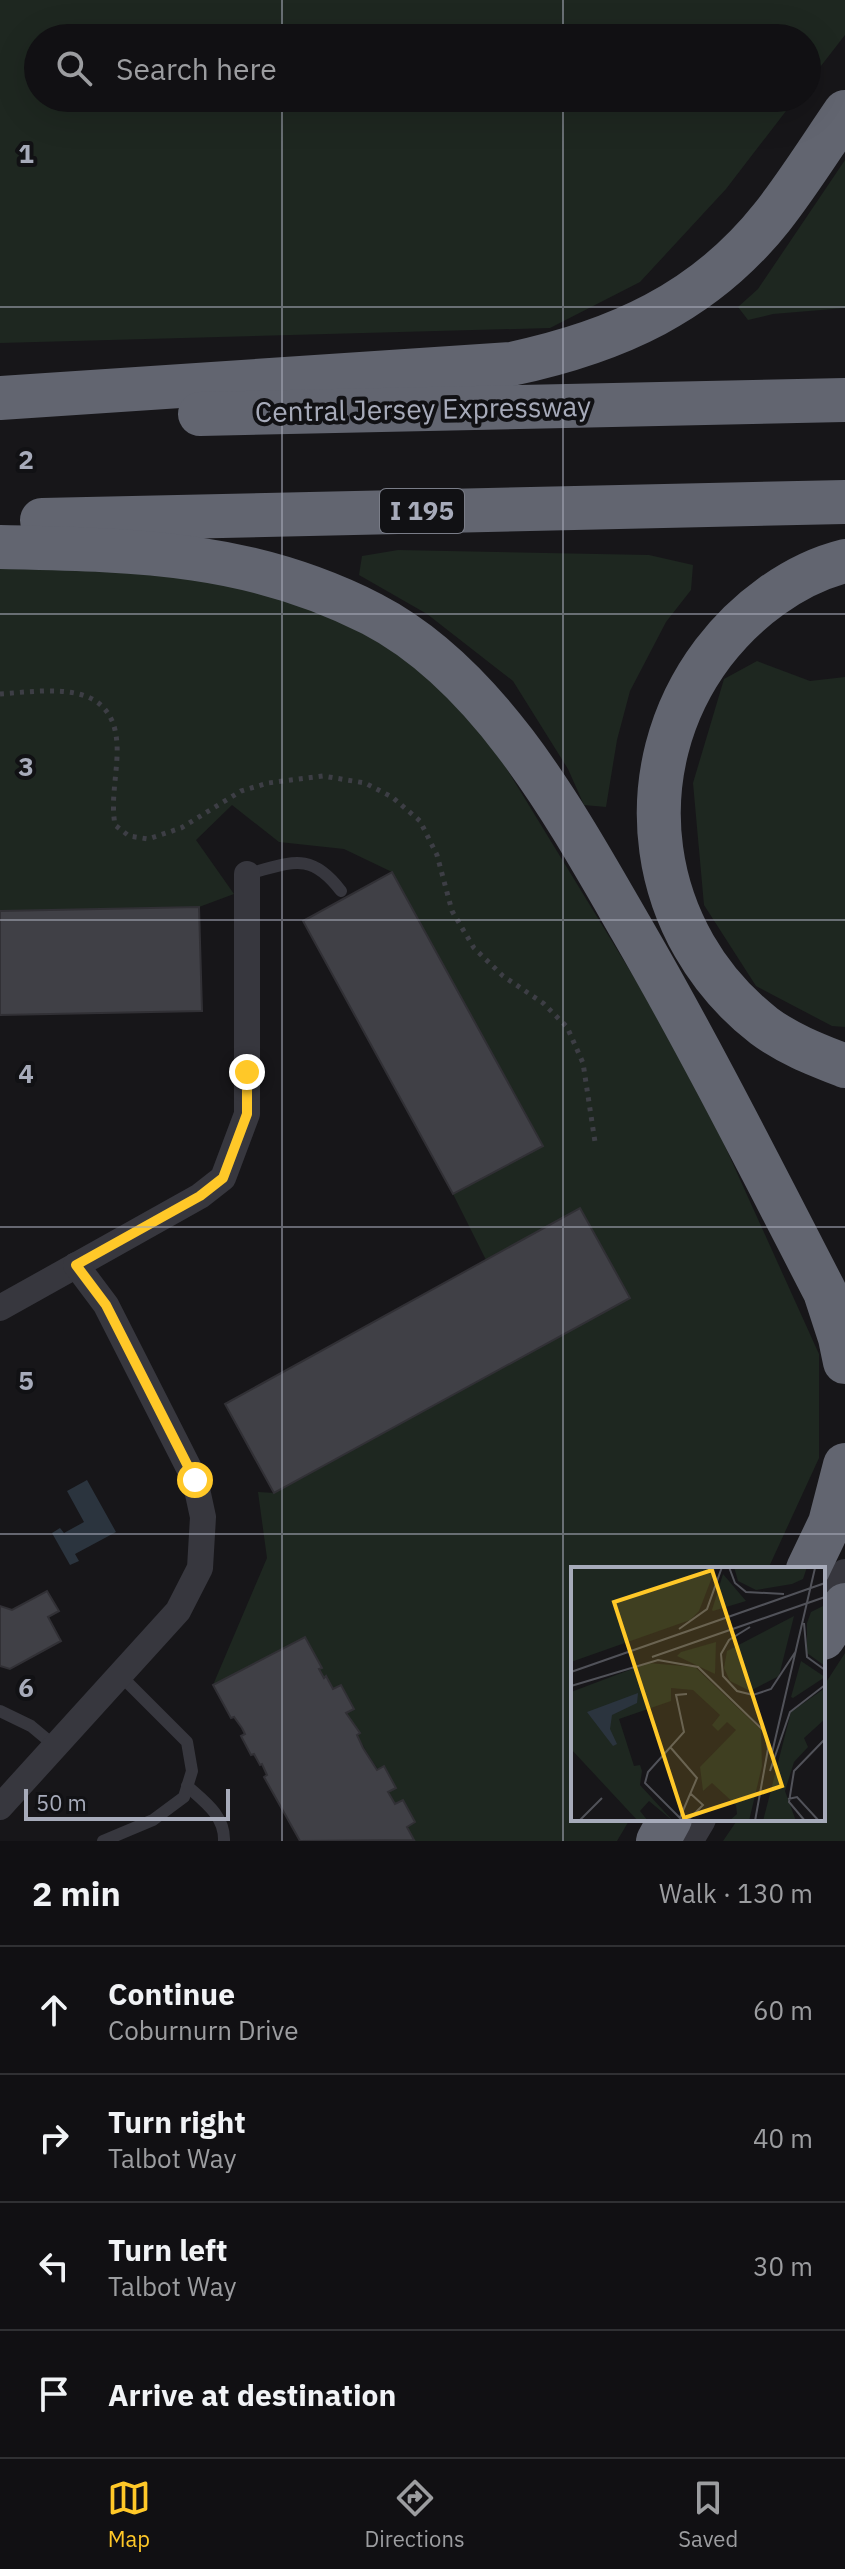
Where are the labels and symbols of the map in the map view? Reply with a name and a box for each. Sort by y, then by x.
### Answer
text: 1 [18,136,34,170]
street label: Central Jersey Expressway [255,387,591,430]
text: 2 [18,442,34,476]
road number: I 195 [380,489,464,533]
text: 3 [18,749,34,783]
route end [229,1054,265,1090]
text: 4 [18,1056,34,1090]
text: 5 [18,1363,34,1397]
route start [177,1462,213,1498]
inset map [571,1567,825,1821]
text: 6 [18,1670,34,1704]
scale bar [24,1785,230,1821]

